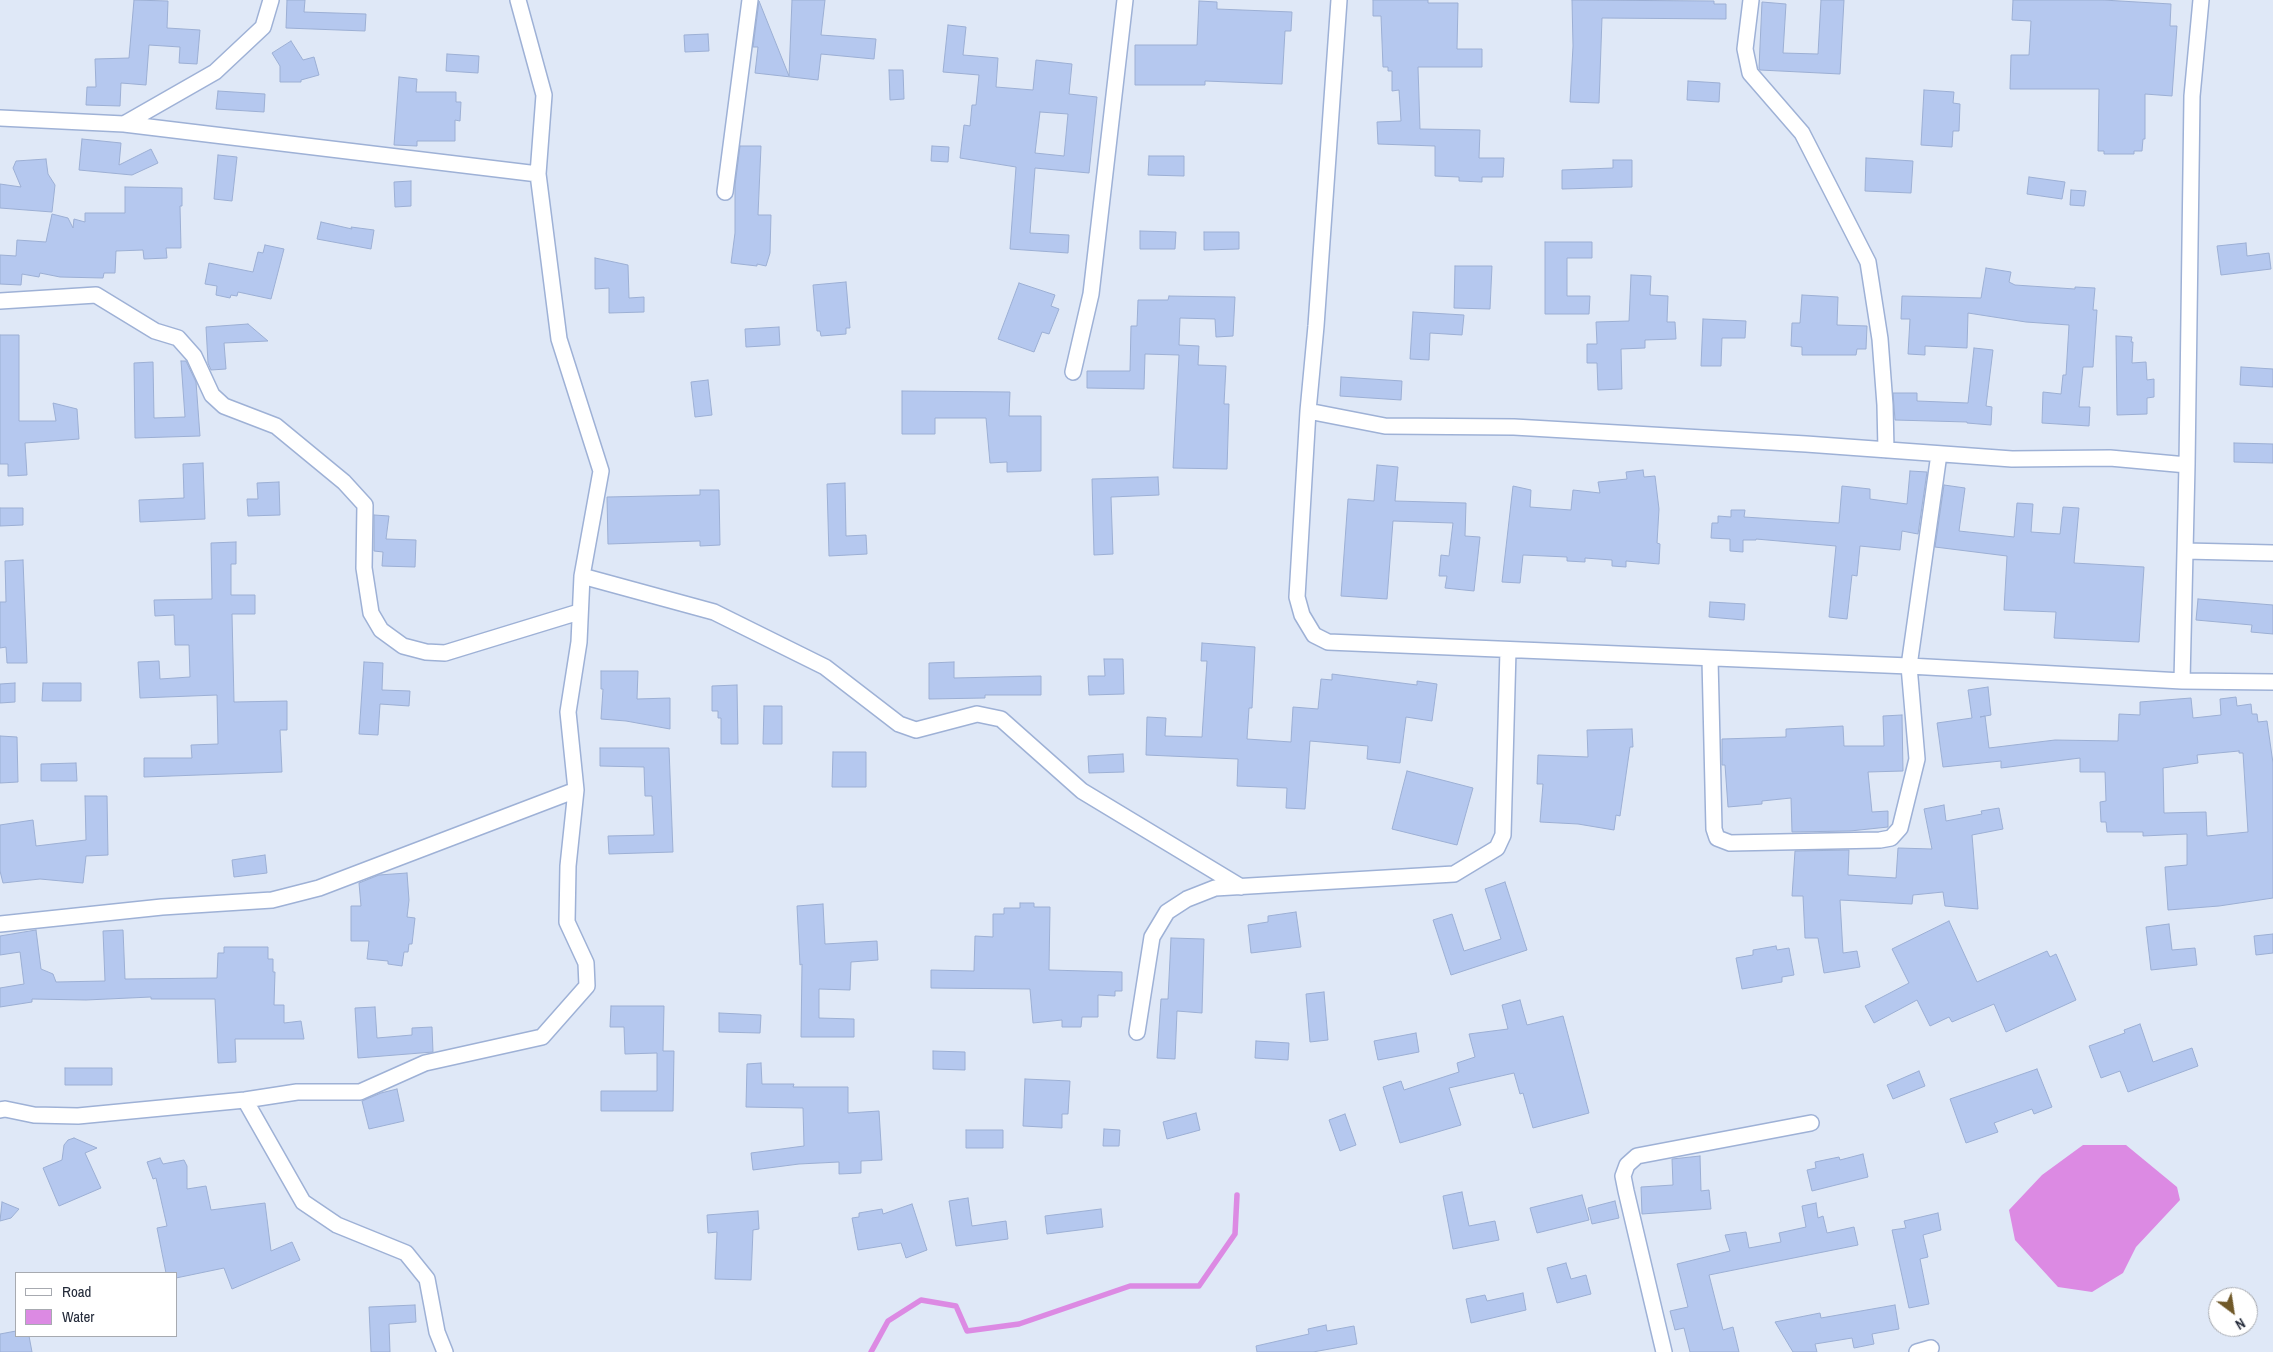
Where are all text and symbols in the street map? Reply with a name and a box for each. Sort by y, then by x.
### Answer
legend [15,1272,178,1337]
text: Road [62,1281,91,1302]
north arrow [2208,1287,2258,1337]
text: Water [62,1306,94,1327]
text: N [2232,1314,2248,1334]

